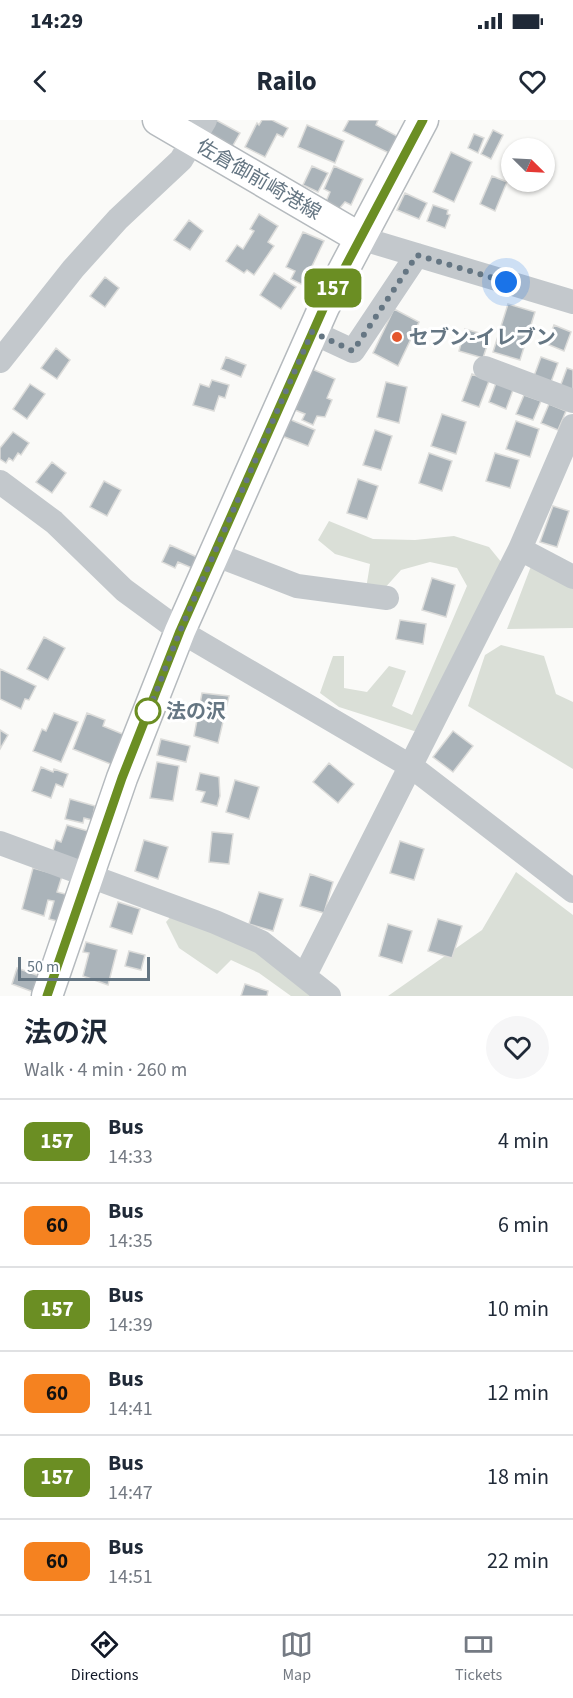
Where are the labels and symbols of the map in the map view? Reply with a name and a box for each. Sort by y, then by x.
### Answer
street label: 佐倉御前崎港線 [191,133,326,227]
north arrow [501,138,555,192]
your location [491,267,521,297]
line badge: 157 [298,268,368,308]
place label: セブン-イレブン [409,324,556,352]
marker: セブン-イレブン [390,330,404,344]
marker: 法の沢 [135,698,161,724]
place label: 法の沢 [166,698,226,726]
scale bar [18,954,150,982]

